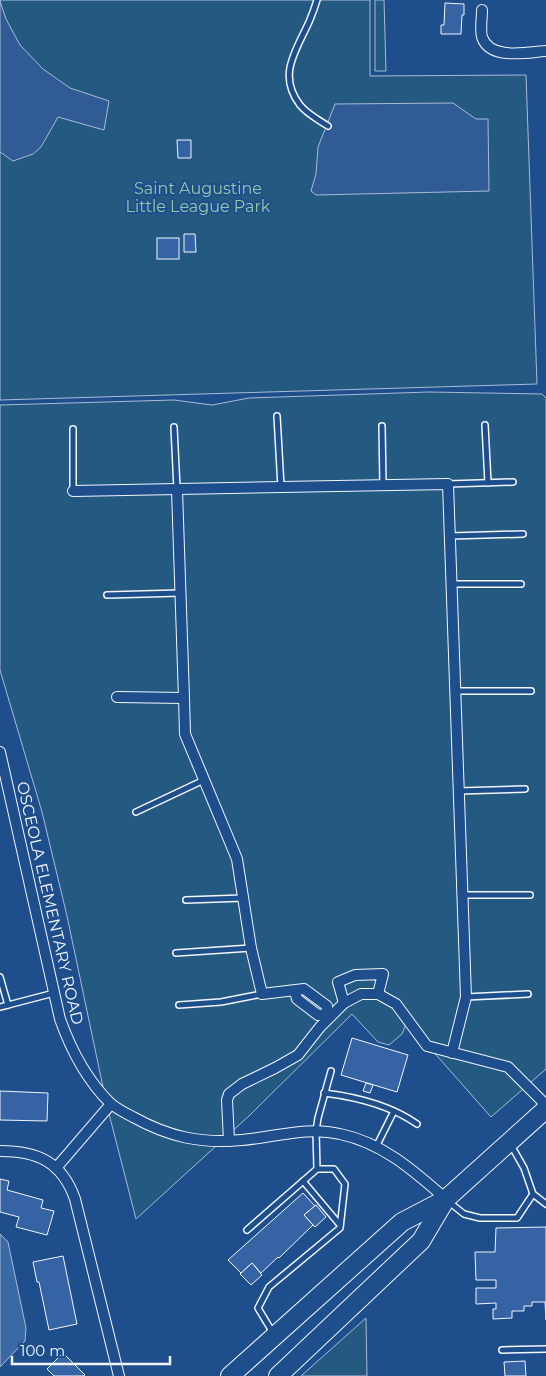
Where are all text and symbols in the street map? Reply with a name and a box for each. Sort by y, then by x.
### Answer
park label: Saint Augustine Little League Park [126,179,271,216]
street label: OSCEOLA ELEMENTARY ROAD [13,780,87,1026]
scale bar [12,1334,170,1366]
text: 100 m [20,1341,65,1360]

